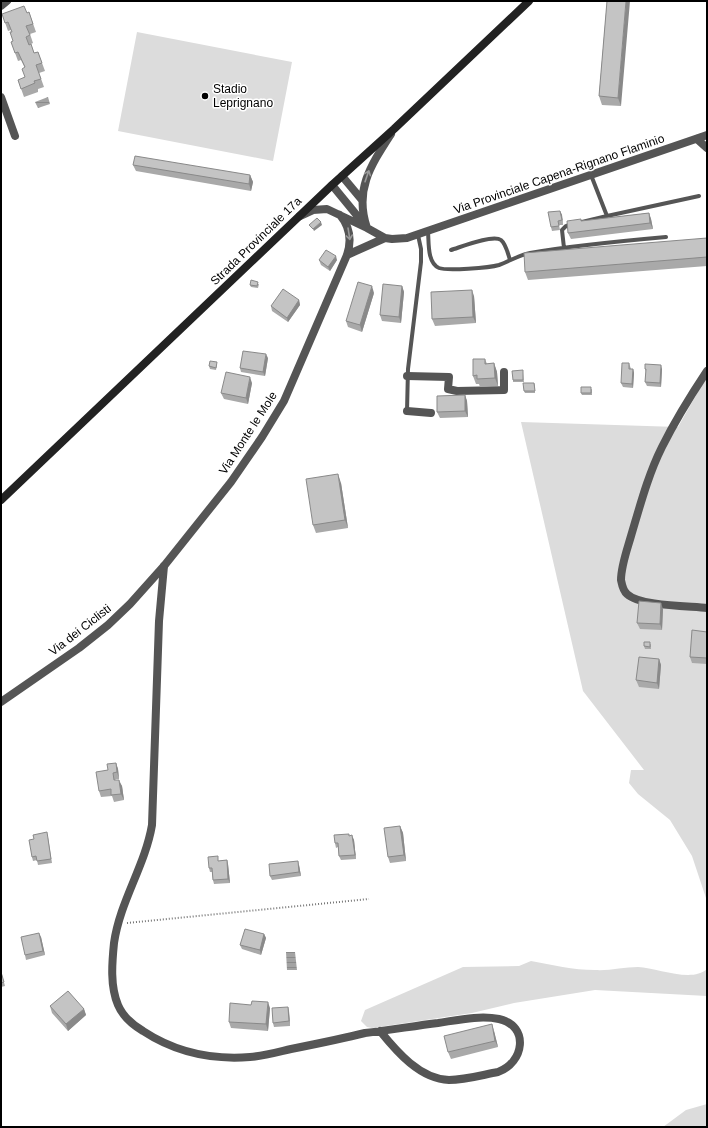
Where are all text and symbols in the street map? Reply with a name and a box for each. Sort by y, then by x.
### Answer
place label: Stadio Leprignano [213,82,273,110]
marker: Stadio Leprignano [200,91,210,101]
street label: Via Provinciale Capena-Rignano Flaminio [452,131,666,217]
one-way arrow [364,169,371,182]
street label: Strada Provinciale 17a [208,194,305,288]
one-way arrow [345,227,353,240]
street label: Via Monte le Mole [216,389,280,477]
street label: Via dei Ciclisti [46,602,114,658]

